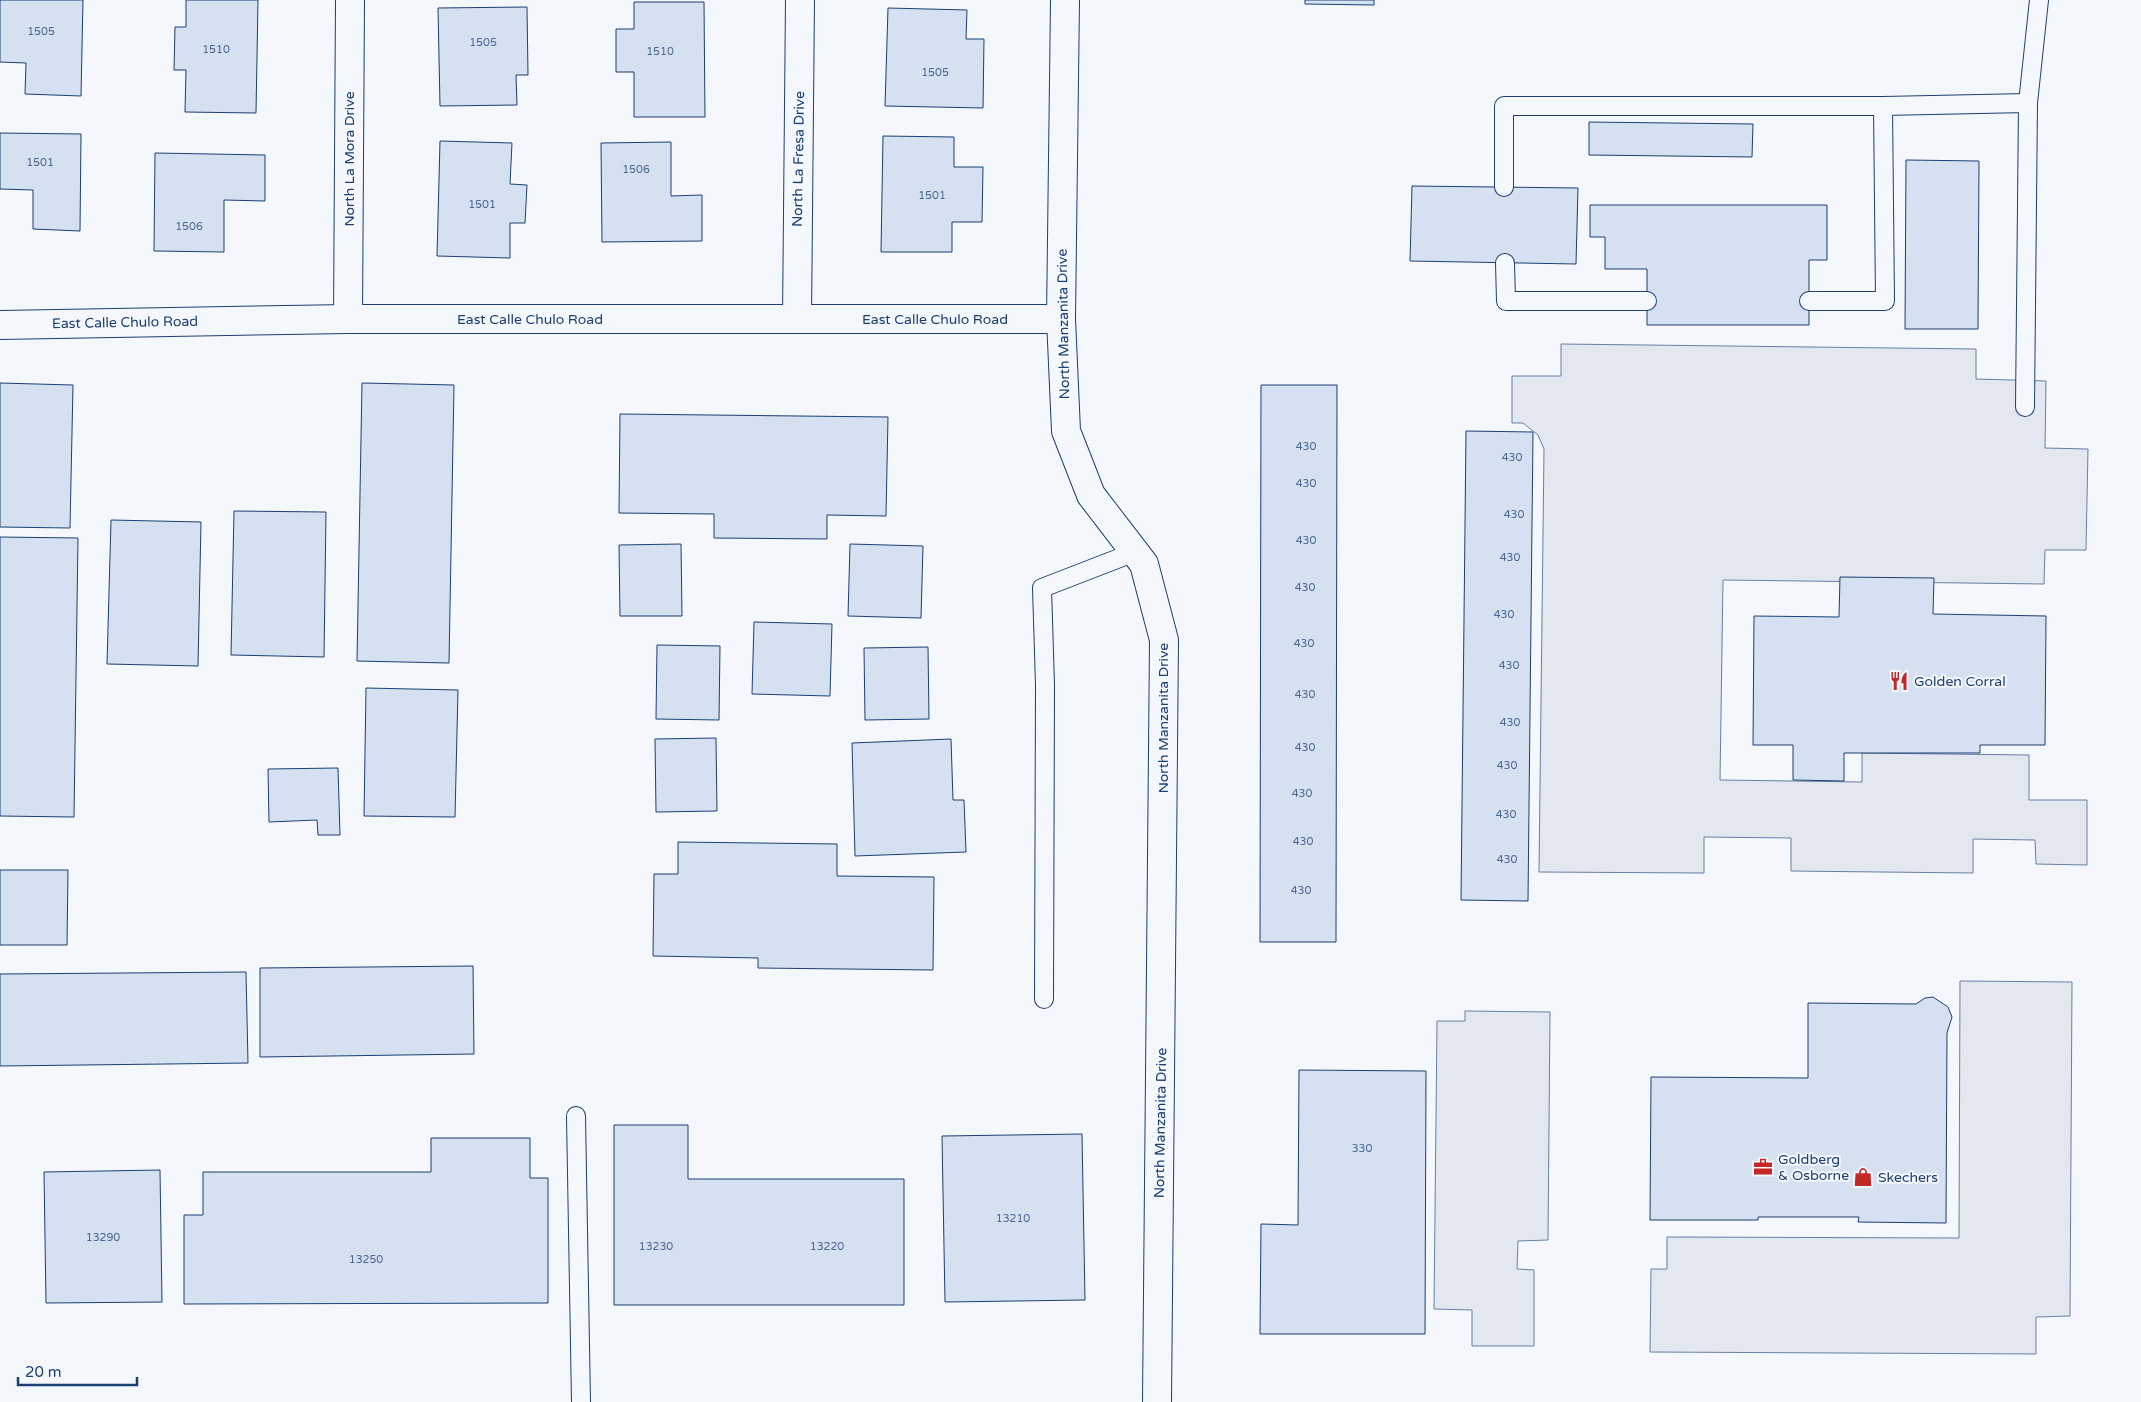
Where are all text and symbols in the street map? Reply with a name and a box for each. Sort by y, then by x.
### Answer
house number: 1505 [27,25,55,38]
house number: 1505 [469,36,497,49]
house number: 1510 [202,43,230,56]
house number: 1510 [646,45,674,58]
house number: 1505 [921,66,949,79]
street label: North La Mora Drive [341,91,358,227]
street label: North La Fresa Drive [789,91,808,227]
house number: 1501 [26,156,54,169]
house number: 1506 [622,163,650,176]
house number: 1501 [918,189,946,202]
house number: 1501 [468,198,496,211]
house number: 1506 [175,220,203,233]
street label: North Manzanita Drive [1054,249,1073,399]
street label: East Calle Chulo Road [457,311,603,328]
street label: East Calle Chulo Road [862,311,1008,328]
street label: East Calle Chulo Road [52,313,198,332]
house number: 430 [1296,440,1316,453]
house number: 430 [1502,451,1522,464]
house number: 430 [1296,477,1316,490]
house number: 430 [1504,508,1524,521]
house number: 430 [1296,534,1316,547]
house number: 430 [1500,551,1520,564]
house number: 430 [1295,581,1315,594]
house number: 430 [1494,608,1514,621]
house number: 430 [1294,637,1314,650]
street label: North Manzanita Drive [1155,643,1172,793]
house number: 430 [1499,659,1519,672]
restaurant icon: Golden Corral [1888,670,1910,692]
place label: Golden Corral [1914,673,2006,690]
house number: 430 [1295,688,1315,701]
house number: 430 [1500,716,1520,729]
house number: 430 [1295,741,1315,754]
house number: 430 [1497,759,1517,772]
house number: 430 [1292,787,1312,800]
house number: 430 [1496,808,1516,821]
house number: 430 [1293,835,1313,848]
house number: 430 [1497,853,1517,866]
house number: 430 [1291,884,1311,897]
street label: North Manzanita Drive [1151,1048,1170,1198]
house number: 330 [1352,1142,1372,1155]
place label: Goldberg & Osborne [1778,1151,1849,1184]
office icon: Goldberg & Osborne [1752,1156,1774,1178]
shop icon: Skechers [1852,1166,1874,1188]
place label: Skechers [1878,1169,1938,1186]
house number: 13210 [996,1212,1030,1225]
house number: 13290 [86,1231,120,1244]
house number: 13230 [639,1240,673,1253]
house number: 13220 [810,1240,844,1253]
house number: 13250 [349,1253,383,1266]
scale bar [18,1354,136,1386]
text: 20 m [25,1363,62,1381]

